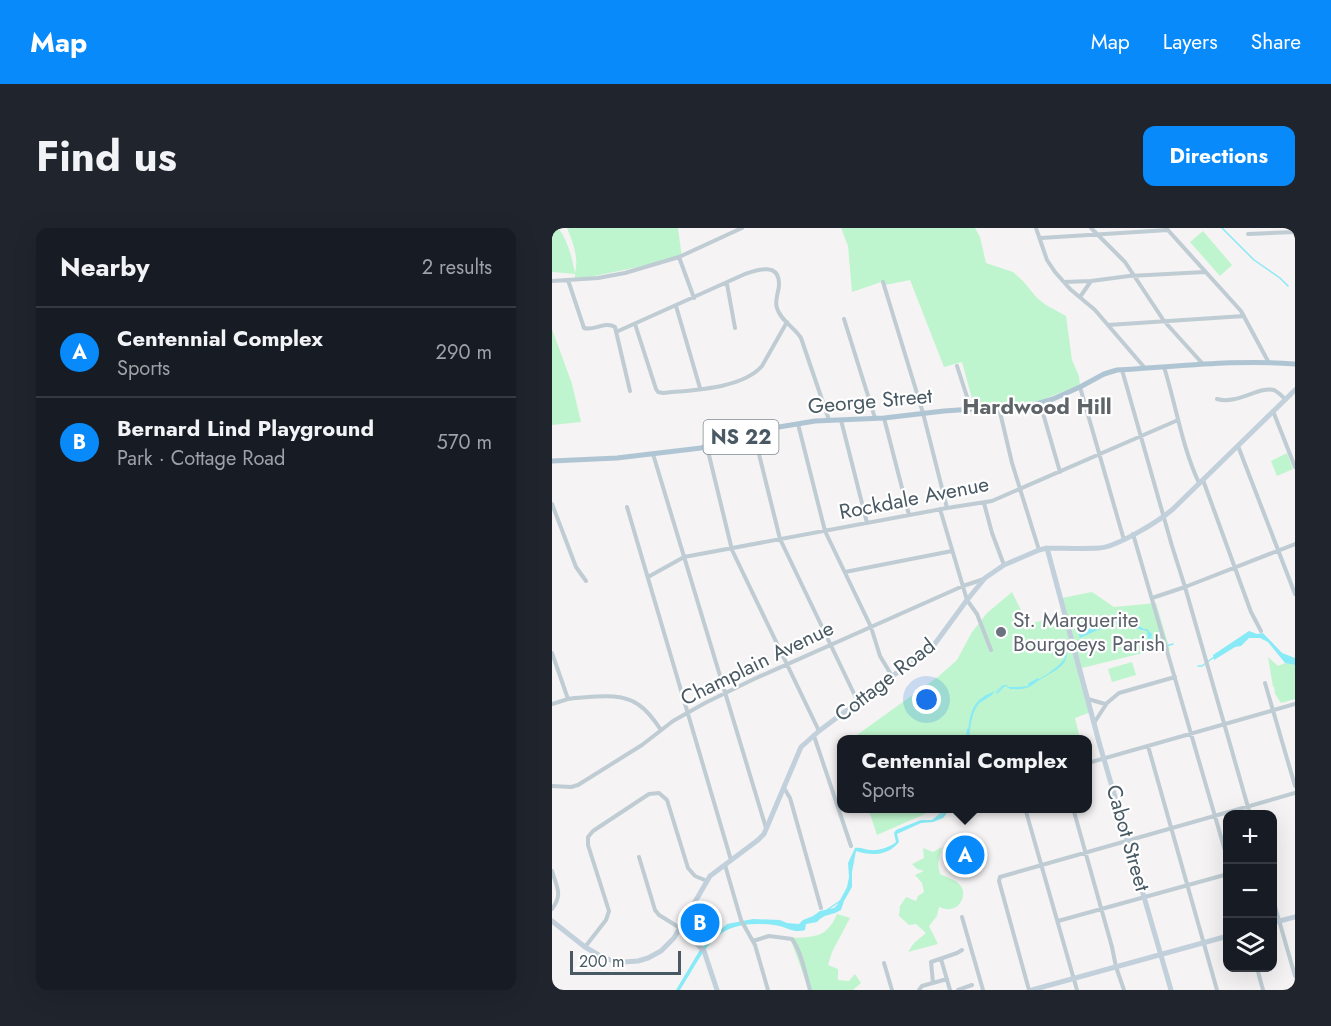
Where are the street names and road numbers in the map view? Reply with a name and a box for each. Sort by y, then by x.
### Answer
street label: George Street [807,381,933,421]
road number: NS 22 [704,420,778,454]
street label: Rockdale Avenue [837,469,992,527]
street label: Champlain Avenue [675,613,839,713]
street label: Cottage Road [828,631,942,729]
street label: Cabot Street [1099,781,1157,895]

